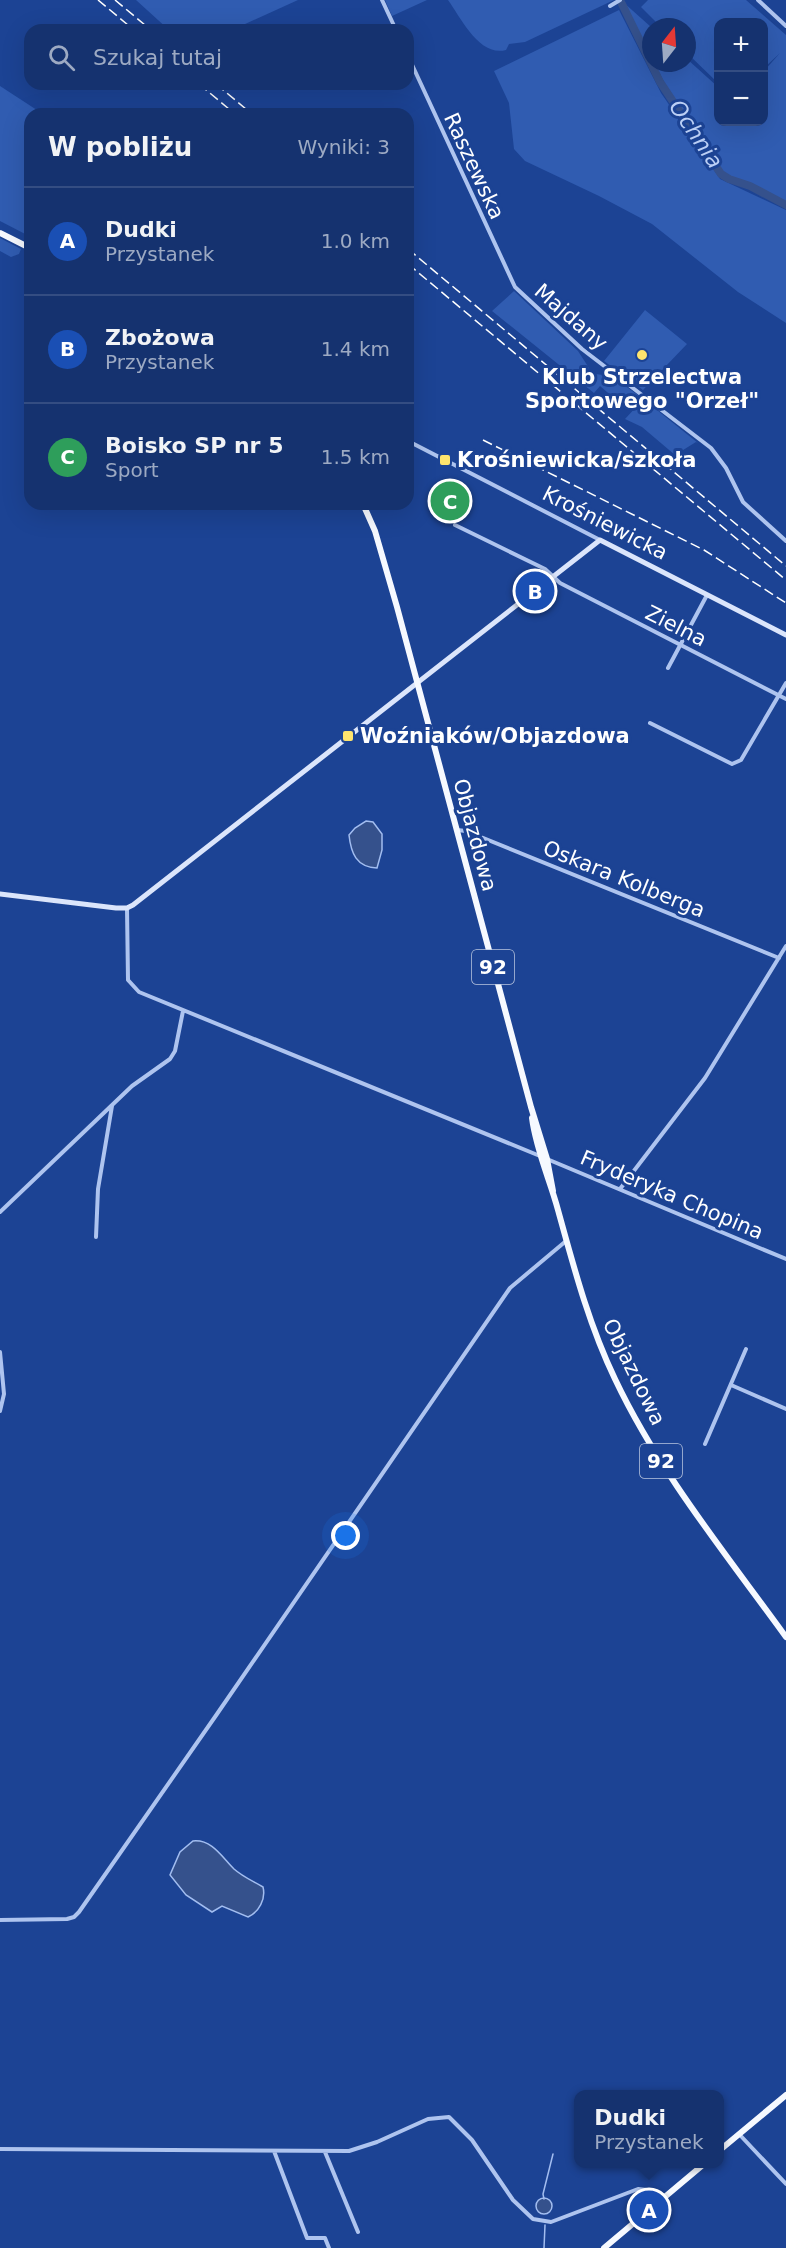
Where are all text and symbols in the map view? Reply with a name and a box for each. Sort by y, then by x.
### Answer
north arrow [642,18,696,72]
map controls [714,18,768,126]
button: + [714,18,768,72]
search box [24,24,414,90]
icon: search [45,41,78,74]
text: Szukaj tutaj [93,45,222,70]
button: − [714,72,768,126]
water label: Ochnia [664,95,728,173]
street label: Raszewska [439,109,509,223]
text: W pobliżu [48,132,192,162]
text: Wyniki: 3 [298,135,390,159]
text: Dudki [105,217,177,242]
text: A [60,229,75,253]
text: 1.0 km [321,229,390,253]
text: Przystanek [105,242,214,266]
street label: Majdany [530,279,612,355]
text: Zbożowa [105,325,215,350]
text: B [60,337,75,361]
text: 1.4 km [321,337,390,361]
marker: Klub Strzelectwa Sportowego "Orzeł" [635,348,649,362]
text: Przystanek [105,350,214,374]
place label: Klub Strzelectwa Sportowego "Orzeł" [525,365,759,413]
text: Boisko SP nr 5 [105,433,283,458]
text: C [60,445,75,469]
text: 1.5 km [321,445,390,469]
place label: Krośniewicka/szkoła [457,448,696,472]
marker: Krośniewicka/szkoła [438,453,452,467]
text: Sport [105,458,159,482]
pin: C [430,478,470,524]
street label: Krośniewicka [539,481,671,565]
pin: B [516,568,554,614]
street label: Zielna [642,601,710,651]
place label: Woźniaków/Objazdowa [360,724,630,748]
marker: Woźniaków/Objazdowa [341,729,355,743]
street label: Objazdowa [448,776,502,894]
street label: Oskara Kolberga [540,836,708,922]
road number: 92 [472,950,514,984]
street label: Fryderyka Chopina [577,1146,767,1244]
street label: Objazdowa [598,1315,670,1429]
road number: 92 [640,1444,682,1478]
your location [331,1521,360,1550]
popup [574,2090,724,2168]
text: Dudki [594,2105,666,2130]
text: Przystanek [594,2130,704,2154]
pin: A [630,2188,668,2232]

